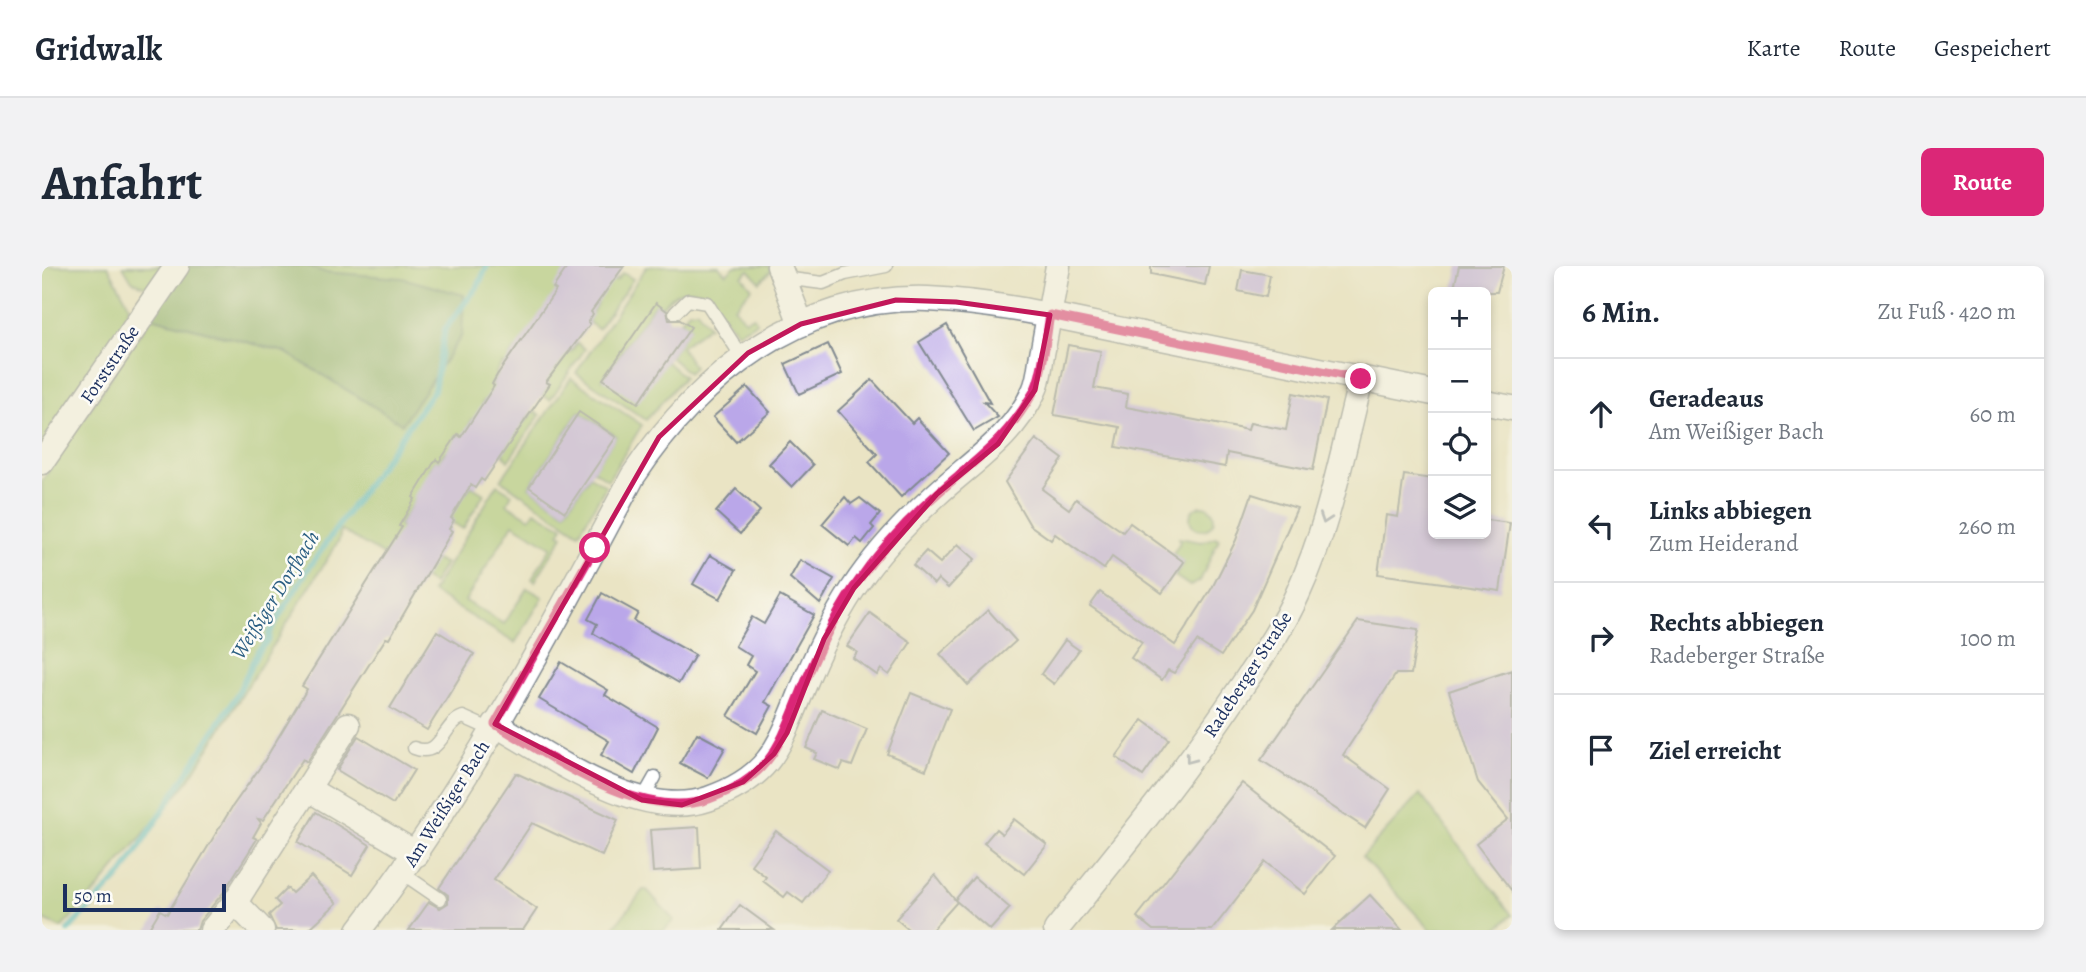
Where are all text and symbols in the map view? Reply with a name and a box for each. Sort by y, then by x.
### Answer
text: Gridwalk [35,26,162,71]
text: Karte [1747,32,1800,64]
text: Route [1838,32,1896,64]
text: Gespeichert [1934,32,2051,64]
button: Route [1921,148,2044,216]
text: Anfahrt [42,149,202,216]
map controls [1428,287,1491,539]
button: + [1428,287,1491,350]
text: 6 Min. [1582,292,1660,332]
text: Zu Fuß · 420 m [1877,296,2016,327]
street label: Forststraße [74,320,146,409]
button: − [1428,350,1491,413]
route end [1345,363,1376,394]
text: Geradeaus [1649,381,1764,416]
icon: ahead [1582,395,1620,433]
text: 60 m [1969,399,2016,430]
button: locate [1428,413,1491,476]
text: Am Weißiger Bach [1649,416,1824,447]
button: layers [1428,476,1491,539]
text: Links abbiegen [1649,493,1812,528]
icon: left [1582,507,1620,545]
text: 260 m [1958,511,2016,542]
one-way arrow [1319,512,1333,524]
water label: Weißiger Dorfbach [224,525,326,665]
text: Zum Heiderand [1649,528,1799,559]
route start [579,532,610,563]
text: Rechts abbiegen [1649,605,1824,640]
street label: Radeberger Straße [1197,607,1298,743]
icon: right [1582,619,1620,657]
text: 100 m [1960,623,2016,654]
text: Radeberger Straße [1649,640,1825,671]
icon: arrive [1582,731,1620,769]
text: Ziel erreicht [1649,733,1782,768]
street label: Am Weißiger Bach [397,735,496,873]
one-way arrow [1186,752,1199,764]
scale bar [63,881,226,913]
text: 50 m [74,883,112,909]

